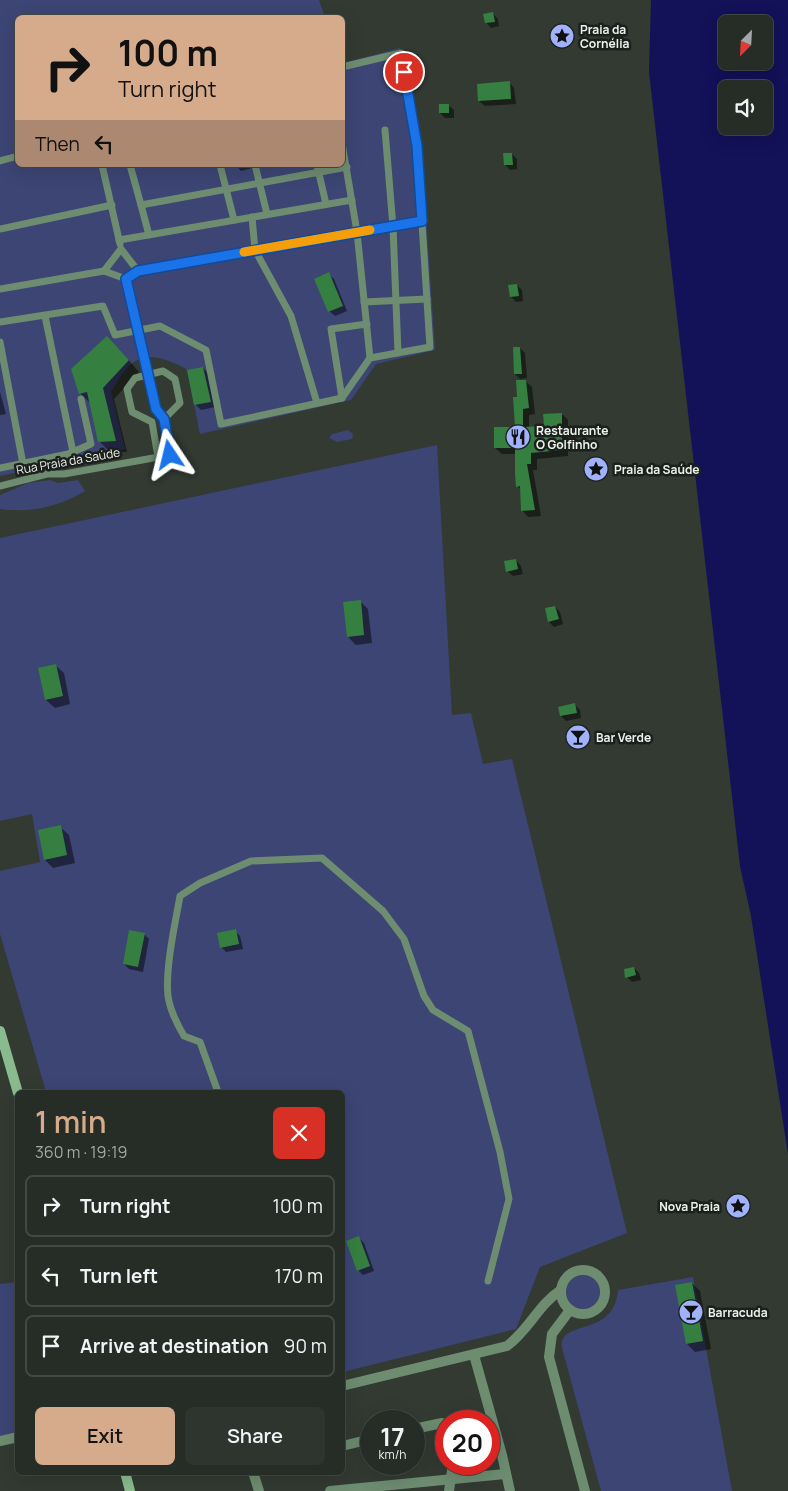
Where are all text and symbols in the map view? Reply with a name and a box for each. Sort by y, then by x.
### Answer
north arrow [718,15,772,70]
map controls [718,15,773,135]
place label: Praia da Cornélia [580,21,630,52]
place icon: Praia da Cornélia [549,23,575,49]
text: 100 m [118,29,218,77]
icon: right [35,35,100,100]
pin [383,51,425,93]
icon: arrive [390,58,418,86]
text: Turn right [118,74,216,104]
button: sound [718,80,773,135]
icon: left [90,130,118,158]
text: Then [35,131,80,157]
place label: Restaurante O Golfinho [536,422,608,453]
restaurant icon: Restaurante O Golfinho [505,424,531,450]
position arrow [143,428,195,480]
street label: Rua Praia da Saúde [15,444,121,478]
place icon: Praia da Saúde [583,456,609,482]
place label: Praia da Saúde [614,461,700,478]
bar icon: Bar Verde [565,724,591,750]
place label: Bar Verde [596,729,651,746]
text: 1 min [35,1101,107,1142]
button: close [273,1107,325,1159]
text: 360 m · 19:19 [35,1141,127,1163]
icon: right [37,1192,65,1220]
text: Turn right [80,1193,170,1219]
text: 100 m [272,1193,323,1219]
place icon: Nova Praia [725,1193,751,1219]
place label: Nova Praia [659,1198,720,1215]
icon: left [37,1262,65,1290]
text: Turn left [80,1263,158,1289]
text: 170 m [275,1263,323,1289]
bar icon: Barracuda [678,1299,704,1325]
place label: Barracuda [708,1304,768,1321]
icon: arrive [37,1332,65,1360]
text: Arrive at destination [80,1333,269,1359]
text: 90 m [284,1333,327,1359]
button: Exit [35,1407,175,1465]
button: Share [185,1407,325,1465]
speed limit sign: 20 [435,1410,500,1475]
text: 17 [380,1419,405,1454]
text: km/h [379,1446,406,1463]

